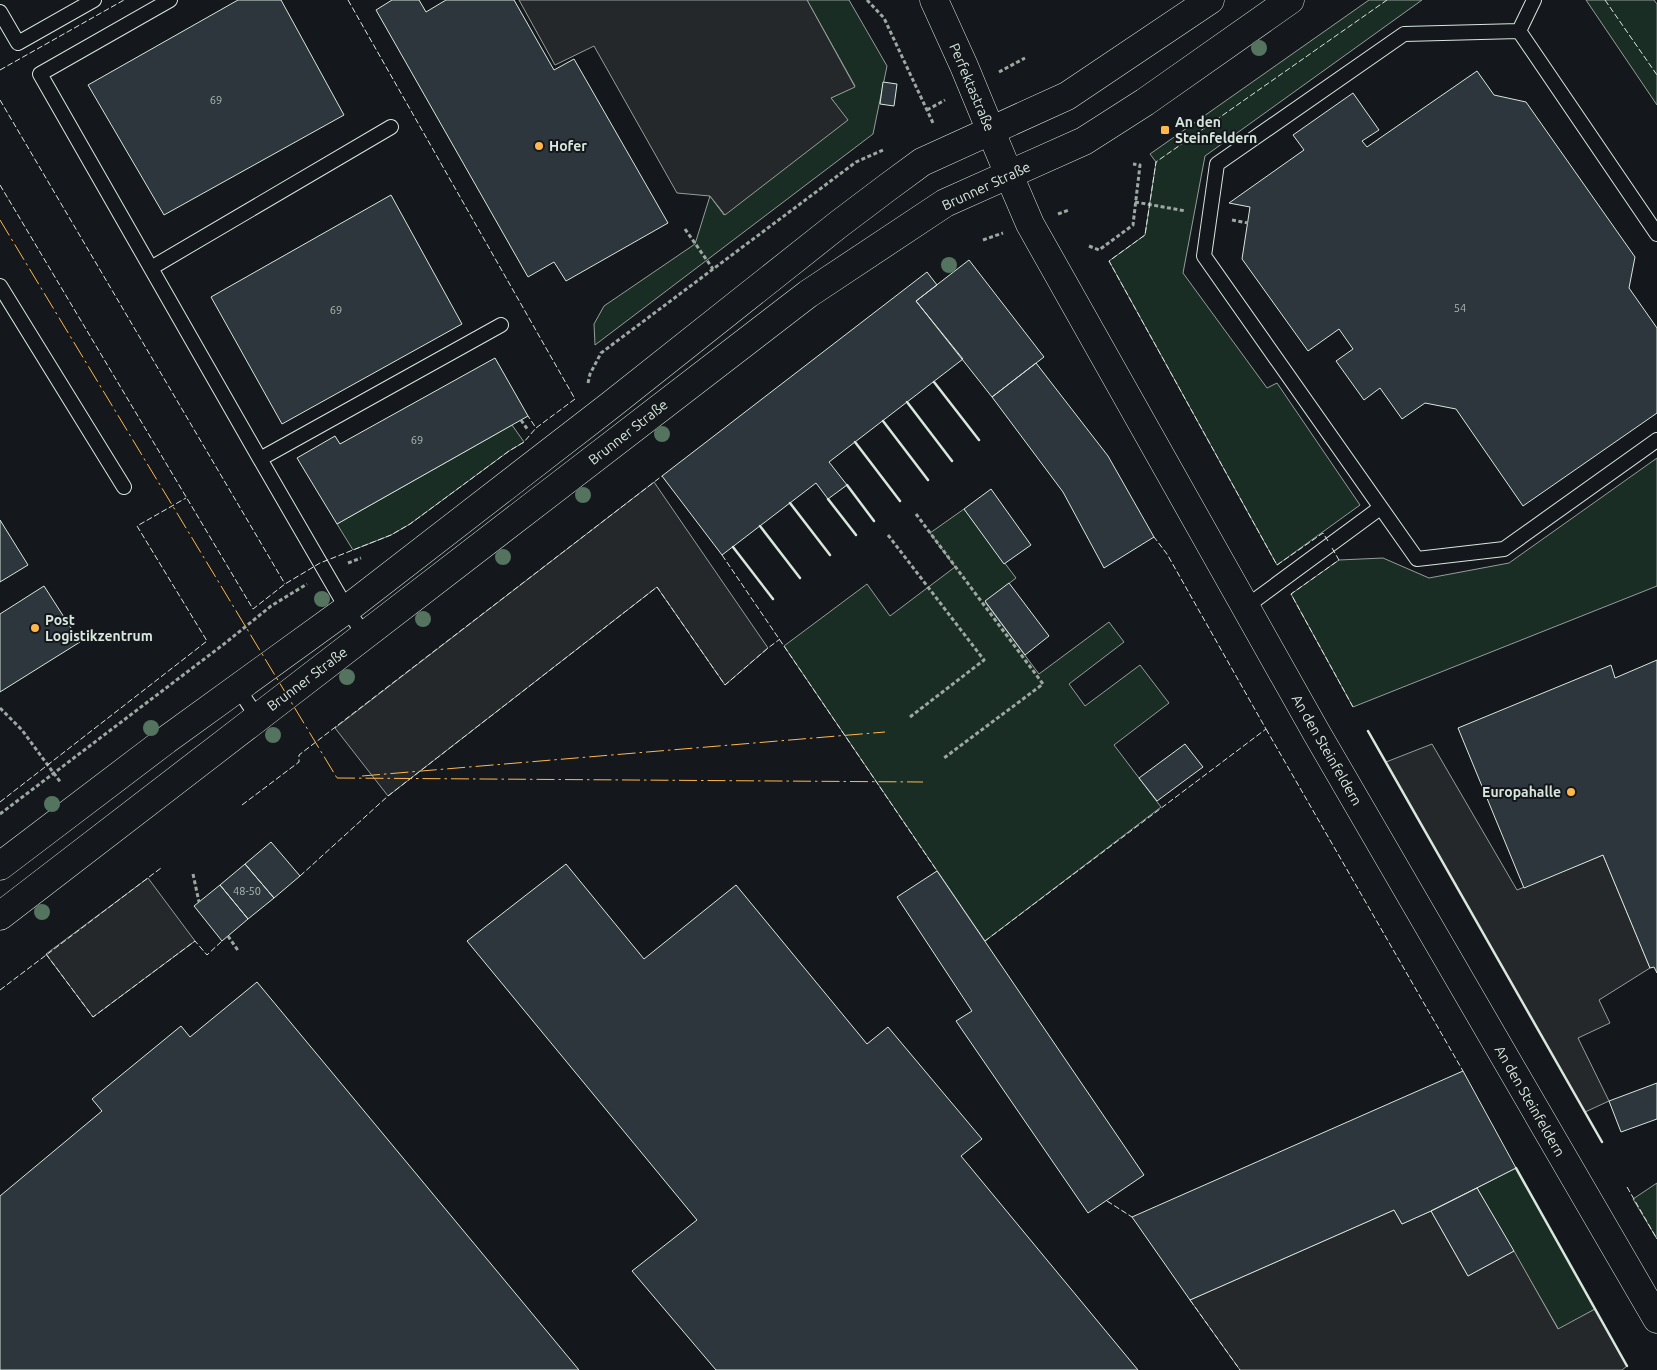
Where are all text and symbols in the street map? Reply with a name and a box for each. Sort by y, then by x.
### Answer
street label: Perfektastraße [946,41,998,133]
house number: 69 [210,94,222,106]
place label: An den Steinfeldern [1175,114,1257,146]
marker: An den Steinfeldern [1159,124,1171,136]
place label: Hofer [549,138,587,154]
marker: Hofer [533,140,545,152]
street label: Brunner Straße [939,158,1033,214]
house number: 54 [1454,302,1466,314]
house number: 69 [330,304,342,316]
street label: Brunner Straße [585,396,671,468]
house number: 69 [411,434,423,446]
place label: Post Logistikzentrum [45,612,153,644]
marker: Post Logistikzentrum [29,622,41,634]
street label: Brunner Straße [264,644,350,714]
street label: An den Steinfeldern [1289,692,1365,808]
place label: Europahalle [1482,784,1561,800]
marker: Europahalle [1565,786,1577,798]
house number: 48-50 [233,885,261,897]
street label: An den Steinfeldern [1492,1043,1568,1159]

